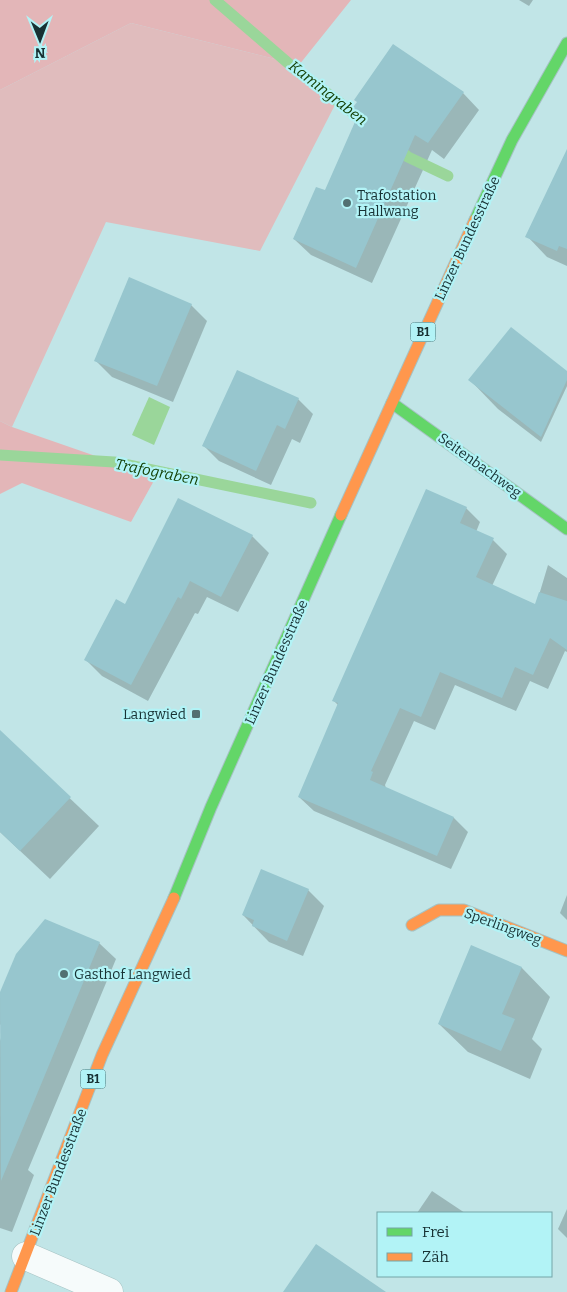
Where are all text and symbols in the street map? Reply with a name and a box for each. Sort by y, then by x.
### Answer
north arrow [15,15,65,65]
text: N [34,44,46,61]
water label: Kamingraben [285,57,371,129]
street label: Linzer Bundesstraße [431,174,504,303]
place label: Trafostation Hallwang [357,187,437,220]
marker: Trafostation Hallwang [341,197,353,209]
road number: B1 [410,322,436,342]
street label: Seitenbachweg [435,429,525,501]
water label: Trafograben [114,455,200,489]
street label: Linzer Bundesstraße [241,597,312,727]
place label: Langwied [123,706,186,723]
marker: Langwied [190,708,202,720]
street label: Sperlingweg [462,905,544,948]
place label: Gasthof Langwied [74,966,191,983]
marker: Gasthof Langwied [58,968,70,980]
road number: B1 [80,1070,106,1088]
street label: Linzer Bundesstraße [26,1106,91,1238]
legend [377,1212,552,1277]
text: Frei [422,1223,450,1241]
text: Zäh [422,1248,449,1266]

